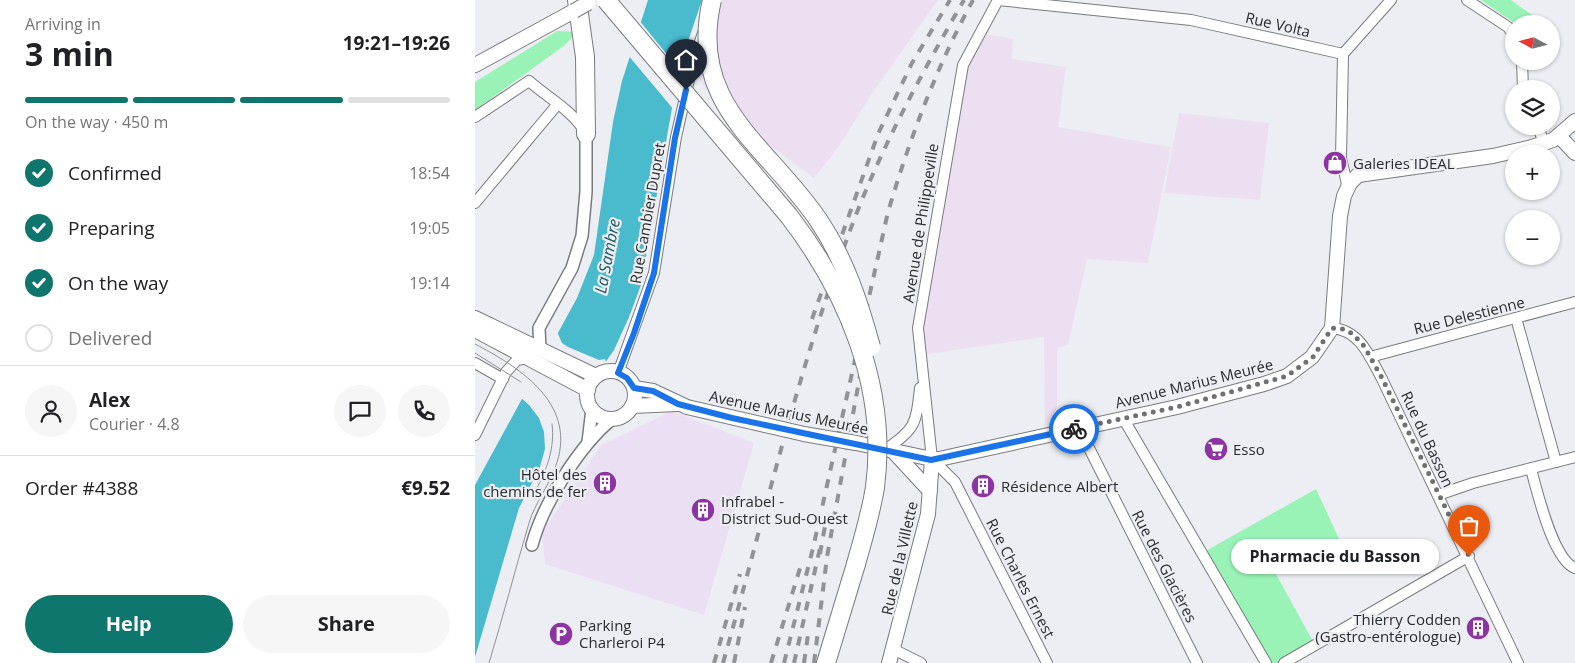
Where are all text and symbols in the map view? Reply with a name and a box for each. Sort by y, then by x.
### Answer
street label: Rue Volta [1243,7,1313,41]
text: Arriving in [25,13,101,35]
north arrow [1505,15,1560,70]
map controls [1505,15,1560,265]
text: 19:21–19:26 [343,30,450,56]
text: 3 min [25,32,114,75]
pin [665,39,707,90]
icon: home [672,46,700,74]
button: layers [1505,80,1560,135]
text: On the way · 450 m [25,111,168,133]
street label: Rue Cambier Dupret [625,141,669,285]
street label: Avenue de Philippeville [898,142,942,304]
button: + [1505,145,1560,200]
shop icon: Galeries IDEAL [1322,150,1348,176]
place label: Galeries IDEAL [1353,153,1455,173]
icon: check [25,159,53,187]
text: Confirmed [68,160,162,186]
text: 18:54 [409,162,450,184]
button: − [1505,210,1560,265]
icon: check [25,214,53,242]
text: Preparing [68,215,155,241]
text: 19:05 [409,217,450,239]
water label: La Sambre [589,217,625,295]
icon: check [25,269,53,297]
text: On the way [68,270,168,296]
text: 19:14 [409,272,450,294]
street label: Rue Delestienne [1411,292,1527,338]
text: Delivered [68,325,152,351]
street label: Avenue Marius Meurée [1113,354,1275,412]
button: person [25,385,77,437]
button: chat [334,385,386,437]
button: phone [398,385,450,437]
street label: Avenue Marius Meurée [708,385,870,439]
text: Alex [89,387,130,413]
street label: Rue du Basson [1397,388,1459,490]
courier [1049,404,1099,454]
text: Courier · 4.8 [89,413,180,435]
icon: bike [1060,415,1088,443]
supermarket icon: Esso [1203,436,1229,462]
place label: Esso [1233,439,1265,459]
place label: Hôtel des chemins de fer [483,464,587,501]
building icon: Hôtel des chemins de fer [592,470,618,496]
building icon: Résidence Albert [970,473,996,499]
text: Order #4388 [25,475,138,501]
text: €9.52 [401,475,450,501]
place label: Résidence Albert [1001,476,1118,496]
place label: Infrabel - District Sud-Ouest [721,491,848,528]
building icon: Infrabel - District Sud-Ouest [690,497,716,523]
street label: Rue de la Villette [876,499,922,617]
pin [1448,505,1490,556]
street label: Rue des Glacières [1128,506,1202,626]
icon: bag [1455,512,1483,540]
street label: Rue Charles Ernest [982,515,1060,641]
callout: Pharmacie du Basson [1231,538,1439,574]
text: Pharmacie du Basson [1249,545,1421,567]
button: Help [25,595,233,653]
button: Share [243,595,450,653]
place label: Thierry Codden (Gastro-entérologue) [1315,609,1461,646]
place label: Parking Charleroi P4 [579,615,665,652]
building icon: Thierry Codden (Gastro-entérologue) [1465,615,1491,641]
parking icon: Parking Charleroi P4 [548,621,574,647]

